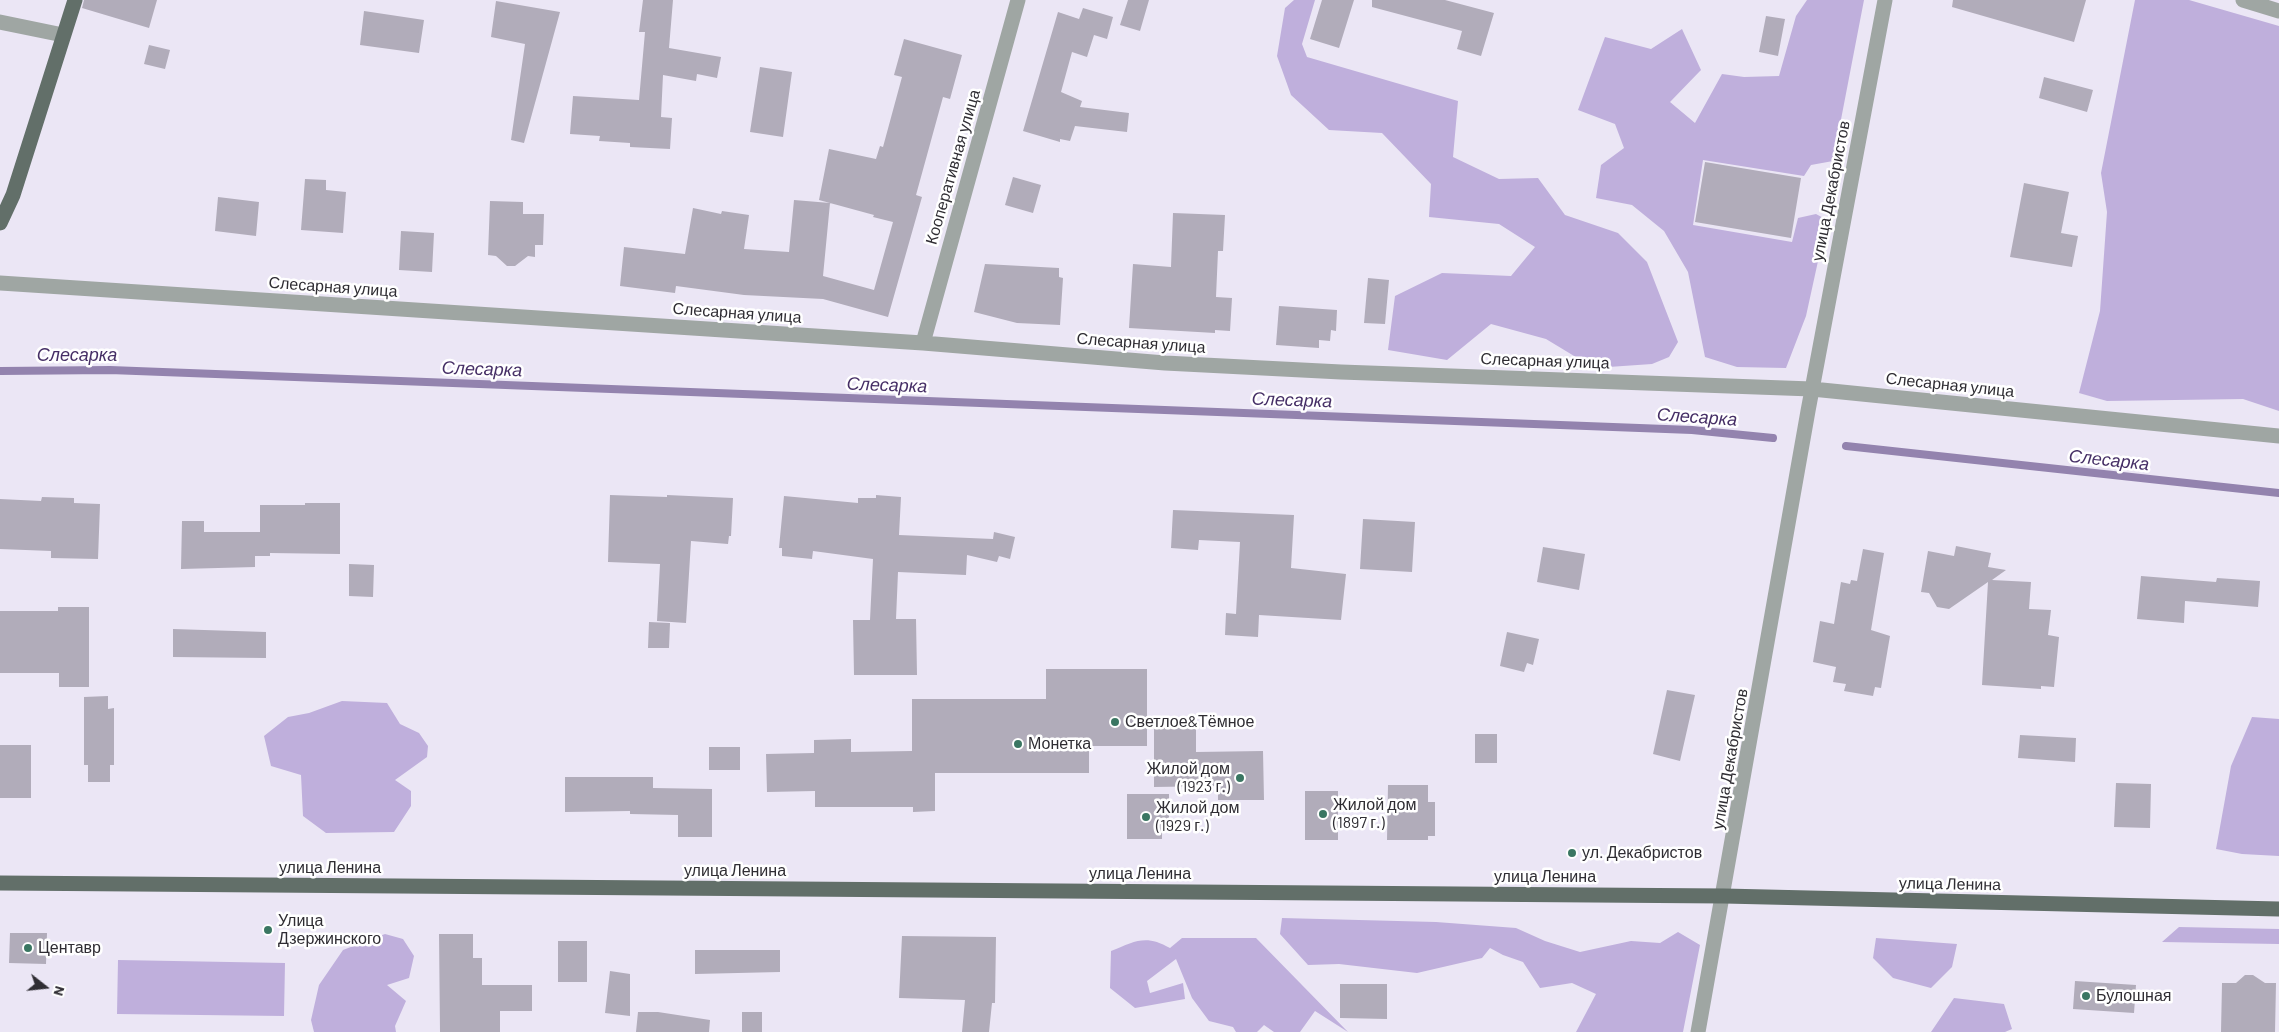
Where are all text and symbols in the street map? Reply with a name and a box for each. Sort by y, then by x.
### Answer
street label: Кооперативная улица [922,87,984,247]
street label: улица Декабристов [1808,119,1854,263]
street label: Слесарная улица [268,273,398,301]
street label: Слесарная улица [672,299,802,327]
street label: Слесарная улица [1076,329,1206,357]
water label: Слесарка [37,344,117,366]
street label: Слесарная улица [1480,349,1610,373]
water label: Слесарка [441,357,523,381]
street label: Слесарная улица [1885,369,2015,401]
water label: Слесарка [846,373,928,397]
water label: Слесарка [1251,388,1333,412]
water label: Слесарка [1656,403,1738,431]
water label: Слесарка [2068,445,2150,475]
street label: улица Декабристов [1708,687,1752,831]
place label: Светлое&Тёмное [1125,712,1254,732]
marker: Светлое&Тёмное [1109,716,1121,728]
place label: Монетка [1028,734,1091,754]
marker: Монетка [1012,738,1024,750]
place label: Жилой дом (1923 г.) [1147,759,1230,797]
marker: Жилой дом (1923 г.) [1234,772,1246,784]
place label: Жилой дом (1897 г.) [1333,795,1416,833]
place label: Жилой дом (1929 г.) [1156,798,1239,836]
marker: Жилой дом (1897 г.) [1317,808,1329,820]
marker: Жилой дом (1929 г.) [1140,811,1152,823]
place label: ул. Декабристов [1582,843,1702,863]
marker: ул. Декабристов [1566,847,1578,859]
street label: улица Ленина [279,858,381,878]
street label: улица Ленина [684,861,786,881]
street label: улица Ленина [1089,864,1191,884]
street label: улица Ленина [1494,867,1596,887]
street label: улица Ленина [1899,874,2001,894]
place label: Улица Дзержинского [278,911,381,949]
marker: Улица Дзержинского [262,924,274,936]
place label: Центавр [38,938,101,958]
marker: Центавр [22,942,34,954]
north arrow [20,962,70,1012]
text: N [50,984,69,998]
place label: Булошная [2096,986,2171,1006]
marker: Булошная [2080,990,2092,1002]

